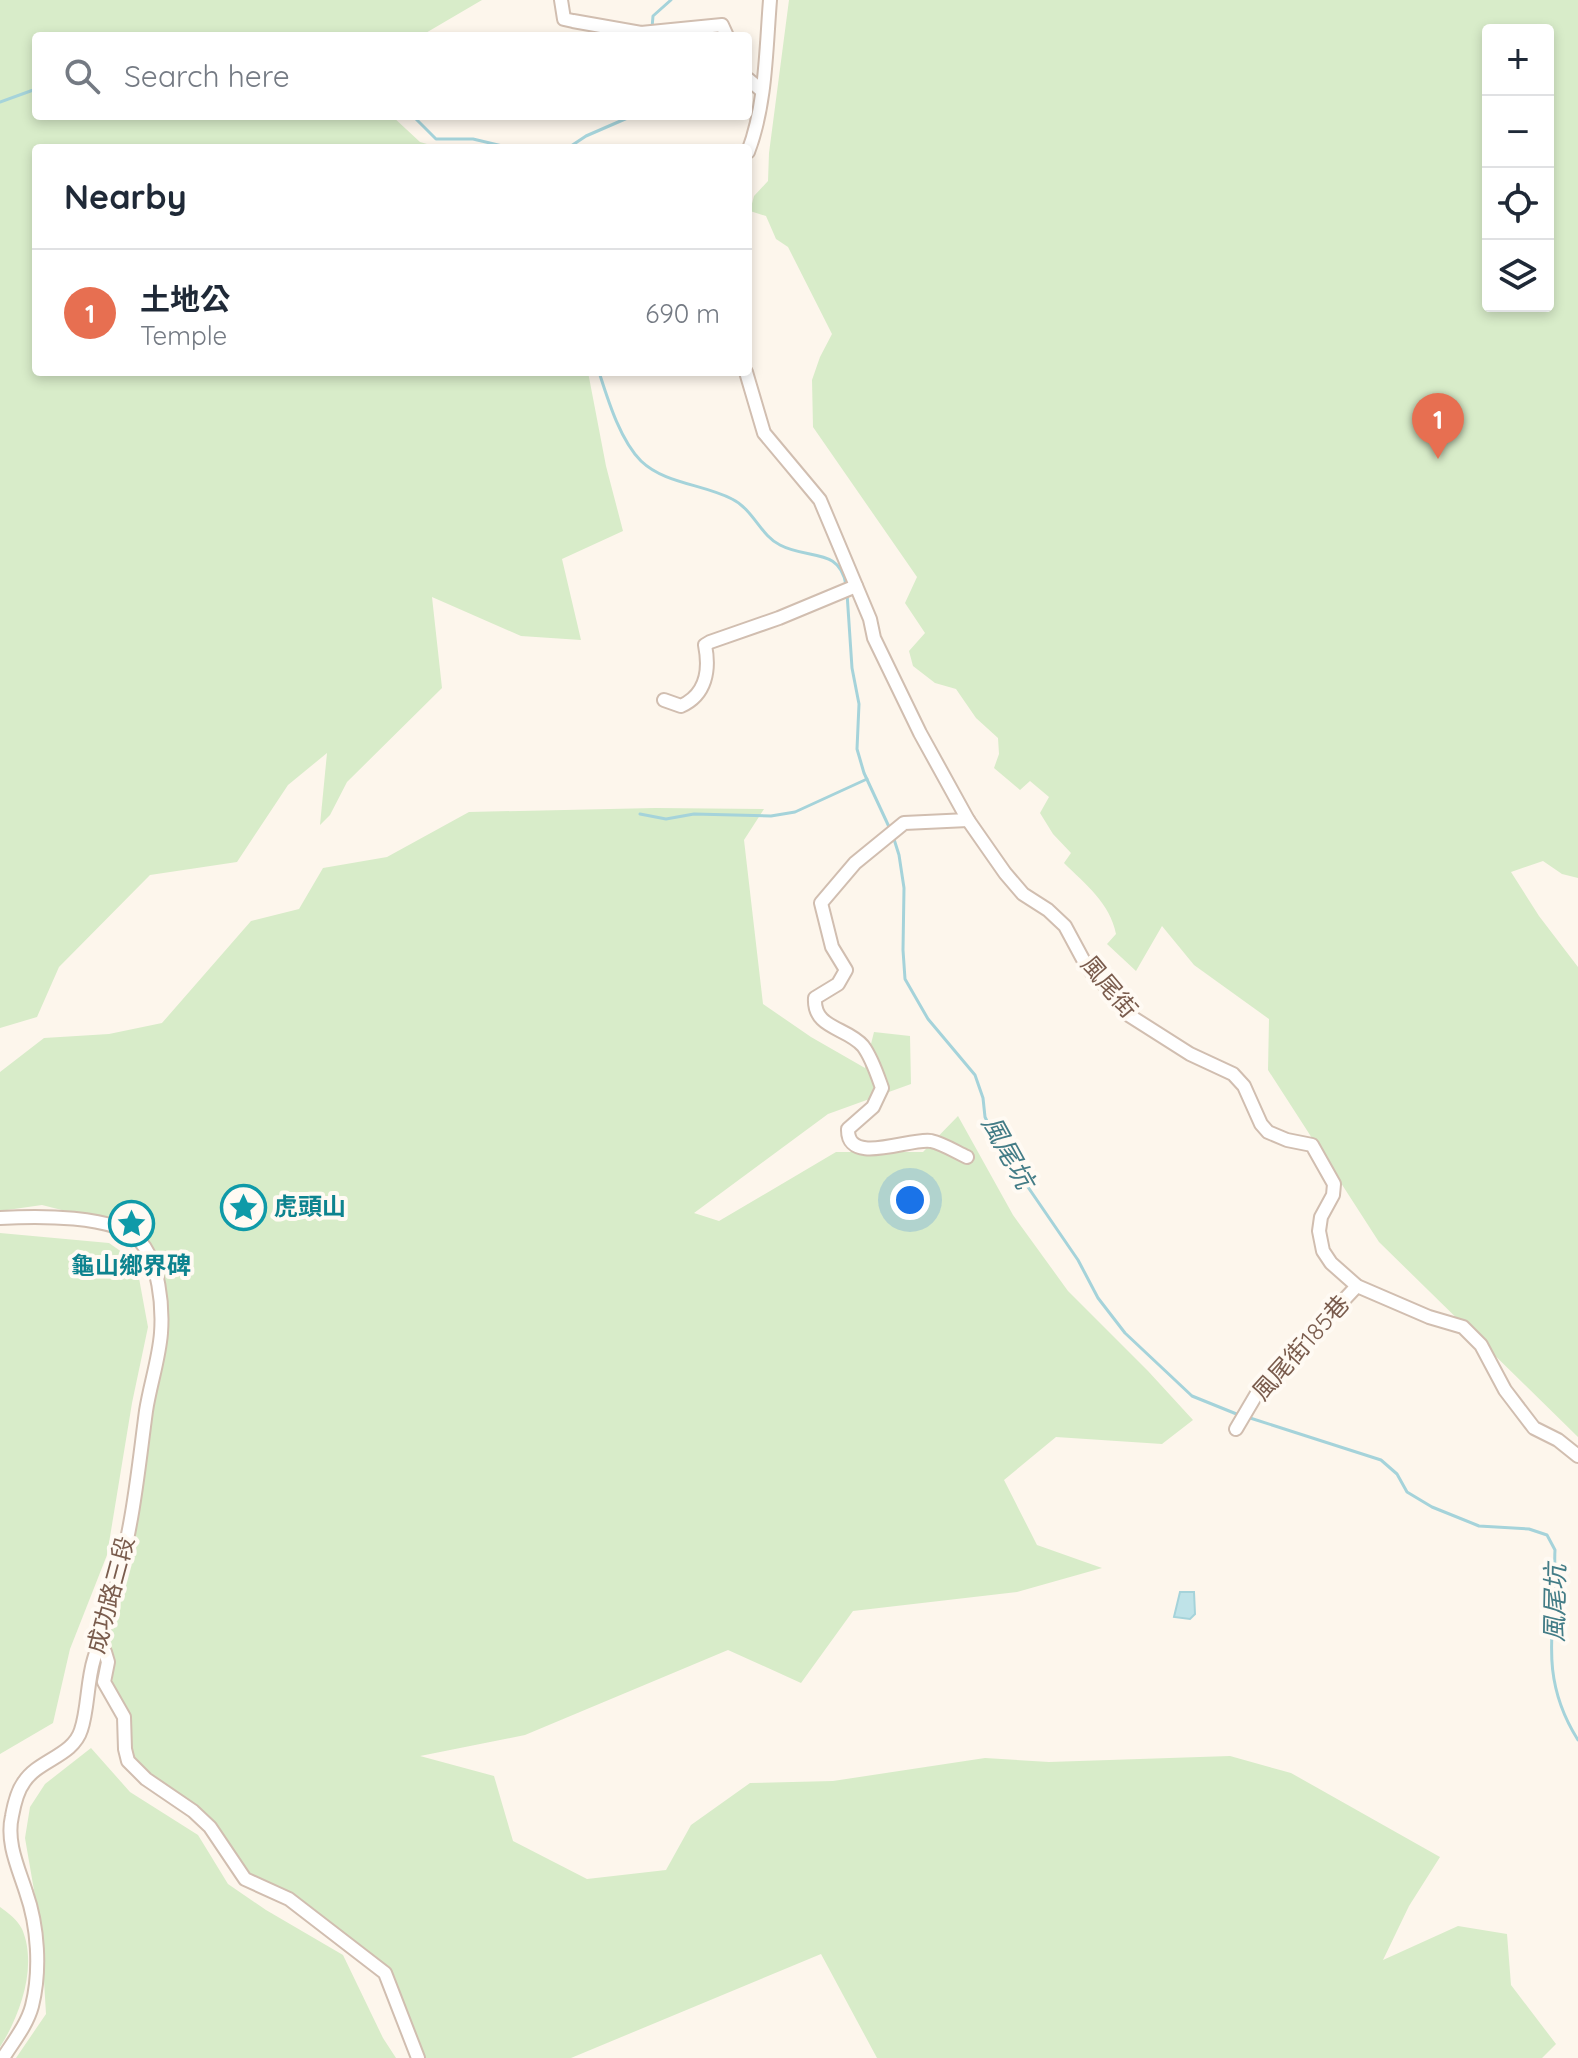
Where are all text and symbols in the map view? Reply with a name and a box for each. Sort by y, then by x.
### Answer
map controls [1482,24,1554,312]
button: + [1482,24,1554,96]
search box [32,32,752,120]
icon: search [60,54,104,98]
text: Search here [124,57,290,95]
button: − [1482,96,1554,168]
button: locate [1482,168,1554,240]
text: Nearby [64,175,187,218]
button: layers [1482,240,1554,312]
text: 土地公 [140,280,230,318]
text: 1 [85,297,95,330]
text: 690 m [645,297,720,330]
text: Temple [140,319,227,352]
pin: 1 [1412,393,1464,459]
street label: 風尾街 [1075,949,1144,1024]
water label: 風尾坑 [975,1110,1044,1197]
your location [890,1180,930,1220]
place icon: 虎頭山 [219,1183,267,1231]
place label: 虎頭山 [274,1191,346,1221]
place icon: 龜山鄉界碑 [107,1200,155,1248]
place label: 龜山鄉界碑 [71,1250,191,1280]
street label: 風尾街185巷 [1245,1289,1355,1406]
street label: 成功路三段 [80,1533,140,1657]
water label: 風尾坑 [1537,1560,1572,1642]

